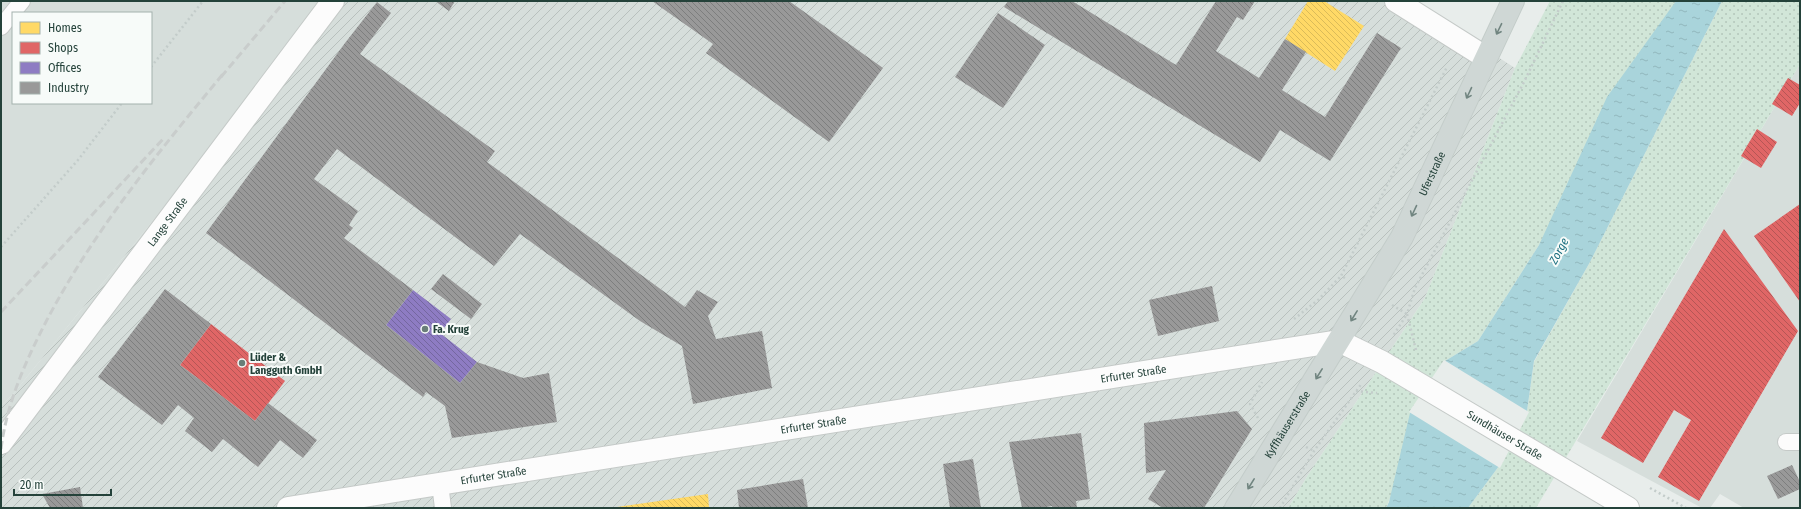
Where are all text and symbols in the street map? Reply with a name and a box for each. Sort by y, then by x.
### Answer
legend [12,12,152,104]
text: Homes [48,21,82,35]
one-way arrow [1495,23,1502,35]
text: Shops [48,41,78,55]
text: Offices [48,61,81,75]
text: Industry [48,81,89,95]
one-way arrow [1465,87,1472,99]
street label: Uferstraße [1416,149,1448,198]
street label: Lange Straße [145,195,190,249]
one-way arrow [1410,205,1417,217]
water label: Zorge [1546,235,1572,267]
one-way arrow [1350,310,1358,322]
place label: Fa. Krug [433,323,470,336]
marker: Fa. Krug [420,324,430,334]
place label: Lüder & Langguth GmbH [250,351,323,377]
marker: Lüder & Langguth GmbH [237,358,247,368]
street label: Erfurter Straße [1100,363,1167,386]
one-way arrow [1315,368,1323,379]
street label: Kyffhäuserstraße [1262,389,1313,461]
street label: Sundhäuser Straße [1464,408,1545,463]
street label: Erfurter Straße [780,413,847,437]
street label: Erfurter Straße [460,464,527,487]
scale bar [14,471,111,497]
text: 20 m [20,478,44,492]
one-way arrow [1246,479,1255,490]

